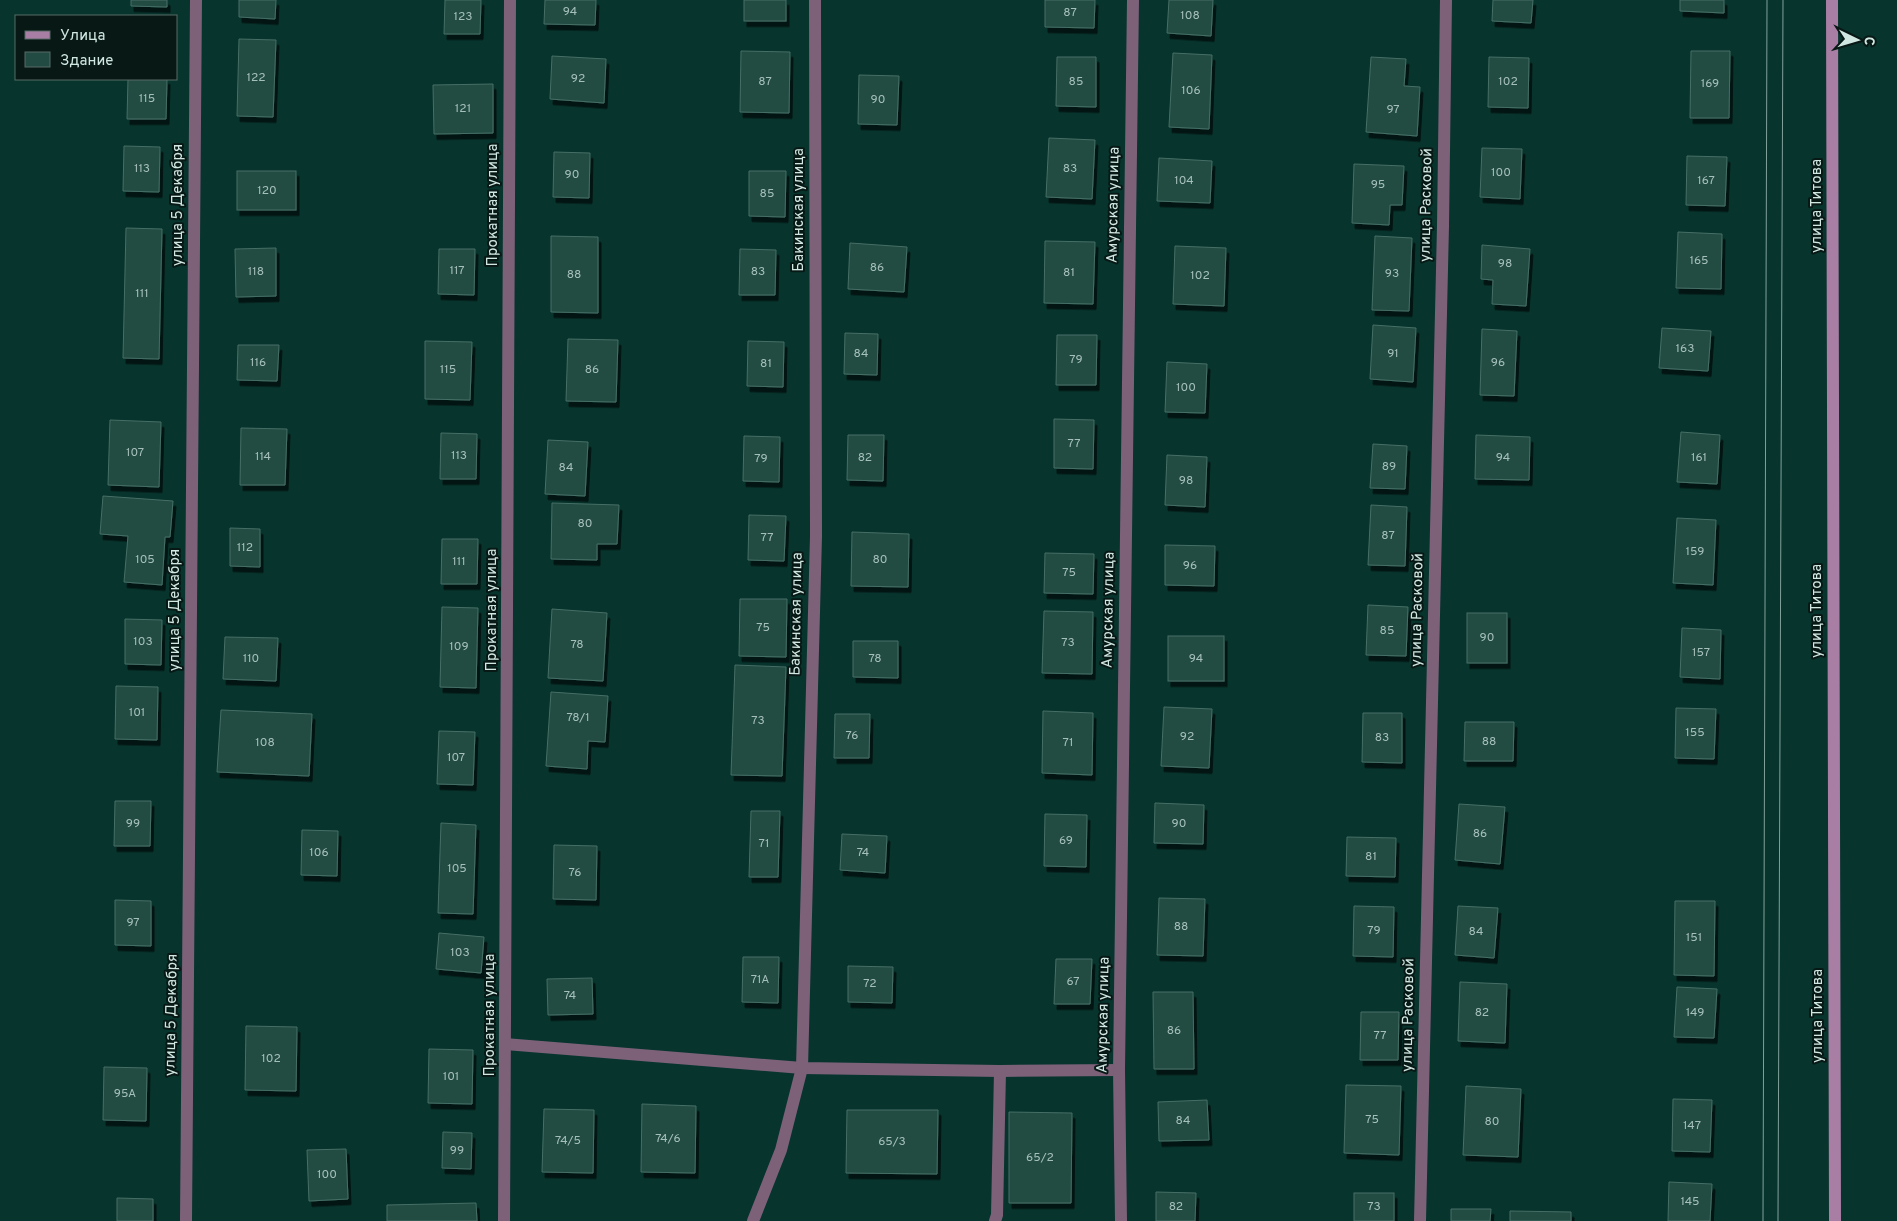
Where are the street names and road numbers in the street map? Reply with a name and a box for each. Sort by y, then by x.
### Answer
street label: улица 5 Декабря [169,144,188,266]
street label: Прокатная улица [484,144,503,266]
street label: Амурская улица [1103,147,1125,263]
street label: Бакинская улица [790,148,809,272]
street label: улица Расковой [1417,148,1437,262]
street label: улица Титова [1808,159,1827,253]
street label: улица 5 Декабря [166,549,185,671]
street label: Прокатная улица [483,549,502,671]
street label: Бакинская улица [786,552,808,676]
street label: Амурская улица [1098,552,1120,668]
street label: улица Расковой [1408,553,1428,667]
street label: улица Титова [1808,564,1827,658]
street label: улица 5 Декабря [161,954,183,1076]
street label: Прокатная улица [481,954,500,1076]
street label: Амурская улица [1093,957,1115,1073]
street label: улица Расковой [1399,958,1419,1072]
street label: улица Титова [1809,969,1828,1063]

